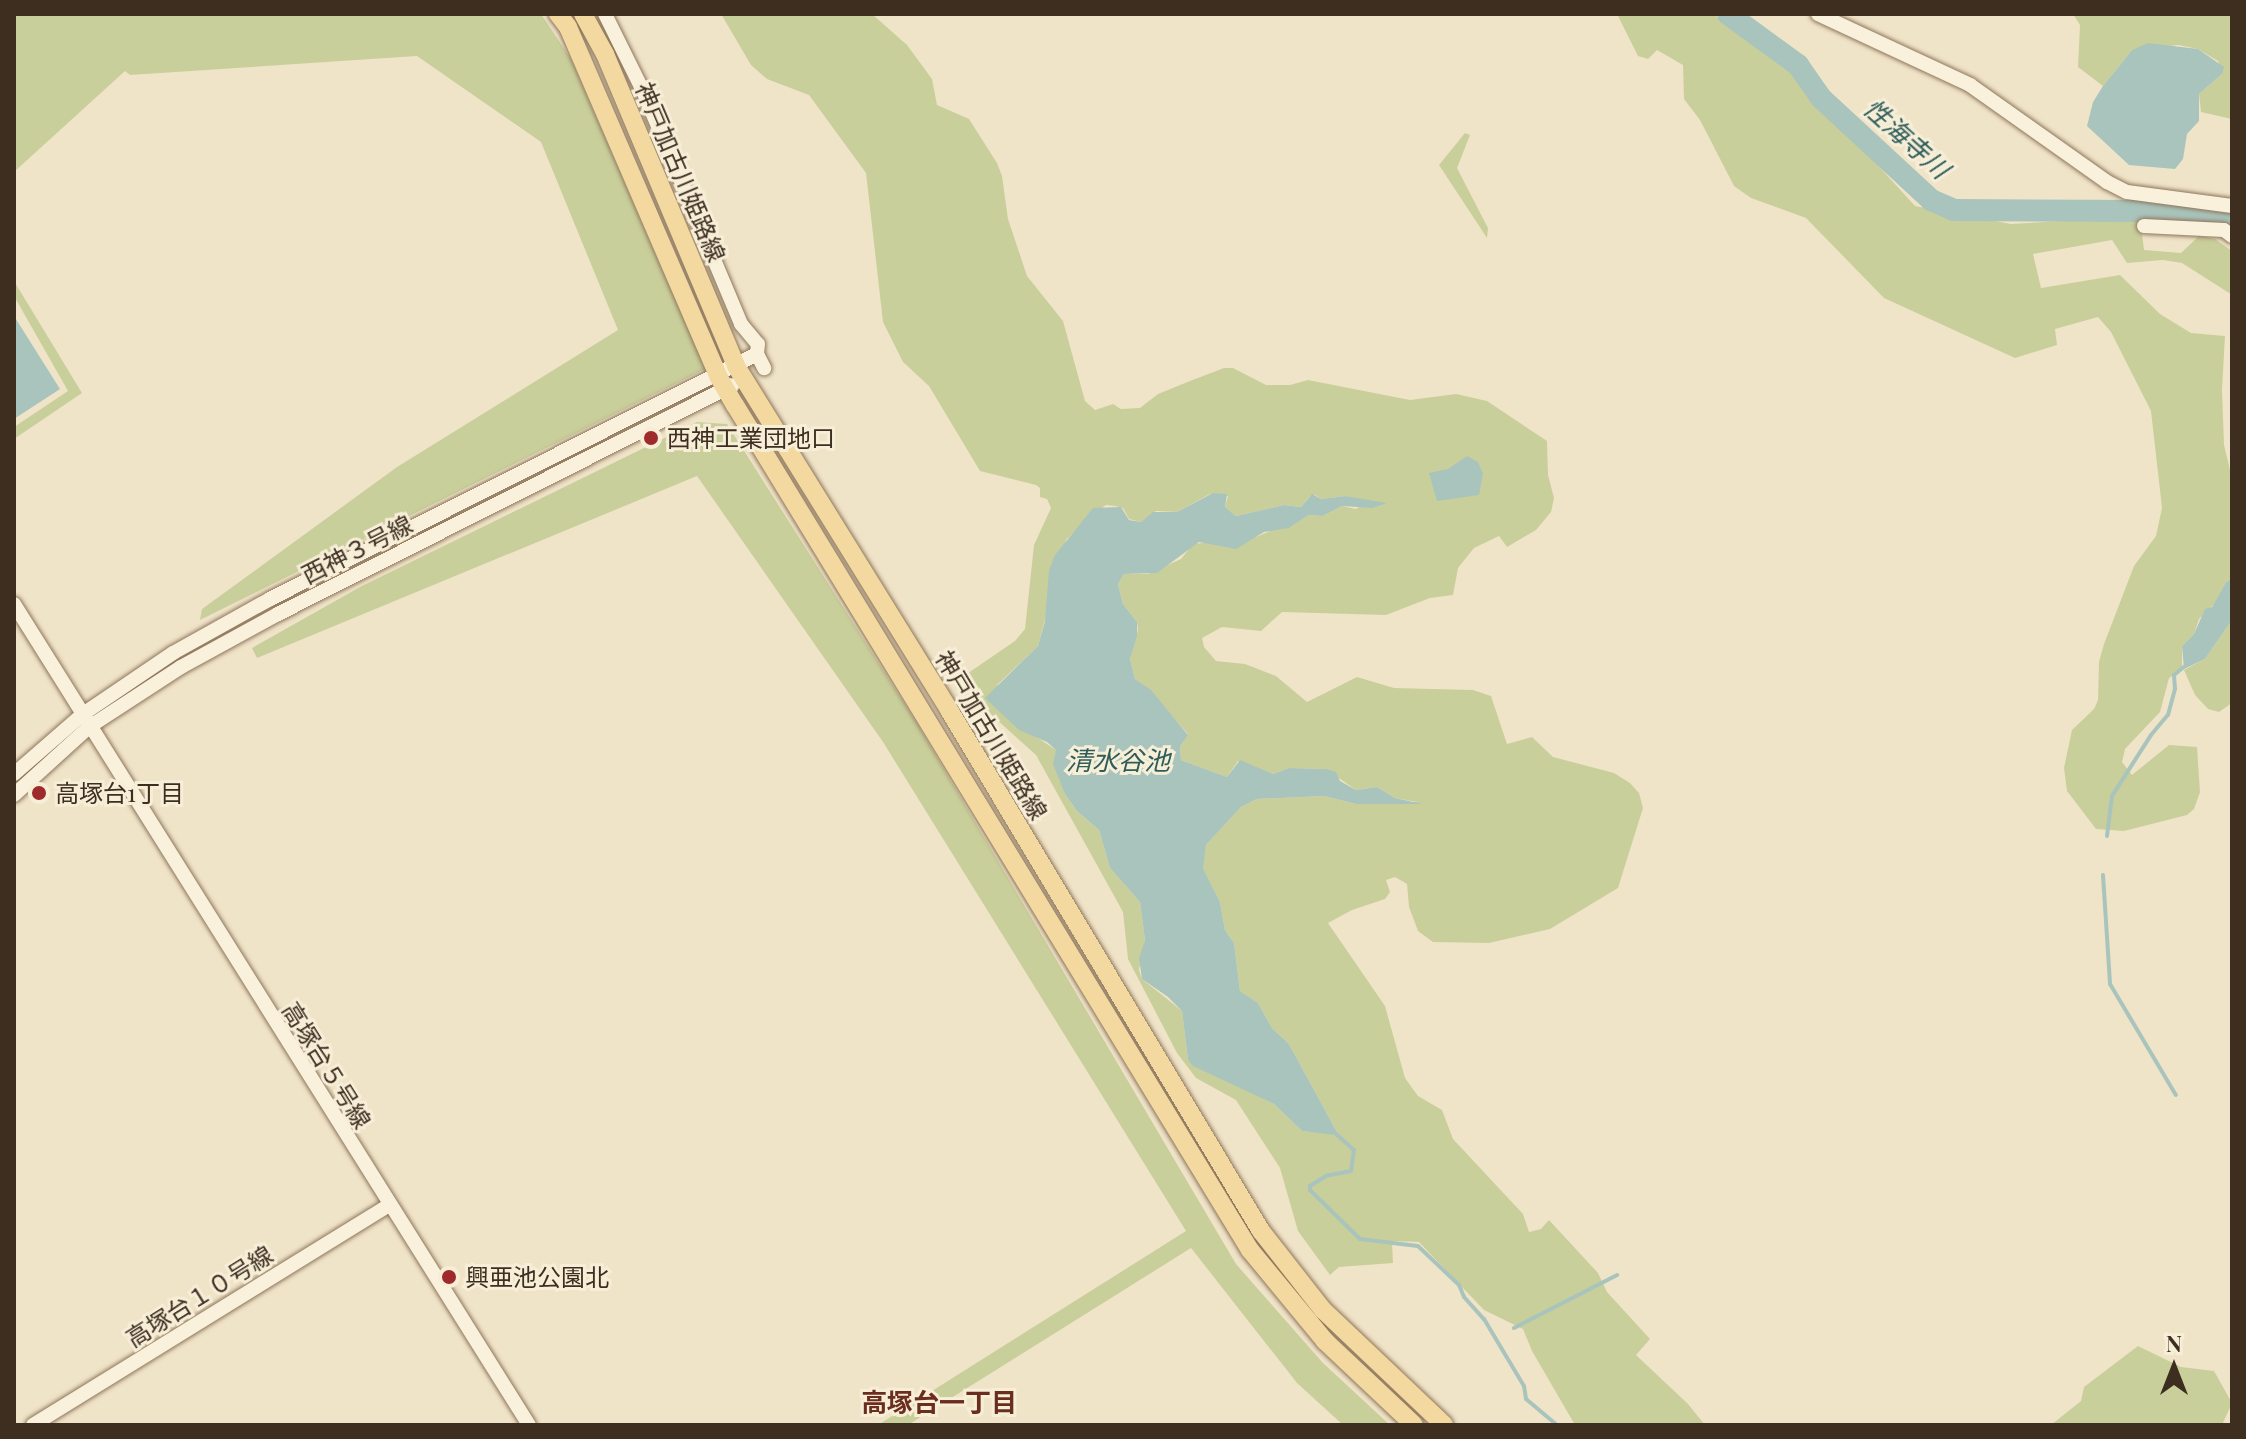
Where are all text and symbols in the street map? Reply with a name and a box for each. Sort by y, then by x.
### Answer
street label: 神戸加古川姫路線 [630,78,732,266]
water label: 性海寺川 [1858,92,1956,184]
place label: 西神工業団地口 [667,424,835,452]
marker: 西神工業団地口 [642,429,660,447]
street label: 西神３号線 [297,509,417,589]
street label: 神戸加古川姫路線 [930,645,1054,825]
water label: 清水谷池 [1066,744,1170,776]
place label: 高塚台1丁目 [55,779,184,807]
marker: 高塚台1丁目 [30,784,48,802]
street label: 高塚台５号線 [277,996,377,1134]
street label: 高塚台１０号線 [120,1239,278,1353]
place label: 興亜池公園北 [465,1263,609,1291]
marker: 興亜池公園北 [440,1268,458,1286]
north arrow [2134,1327,2214,1407]
text: N [2166,1328,2182,1358]
district label: 高塚台一丁目 [861,1386,1017,1418]

